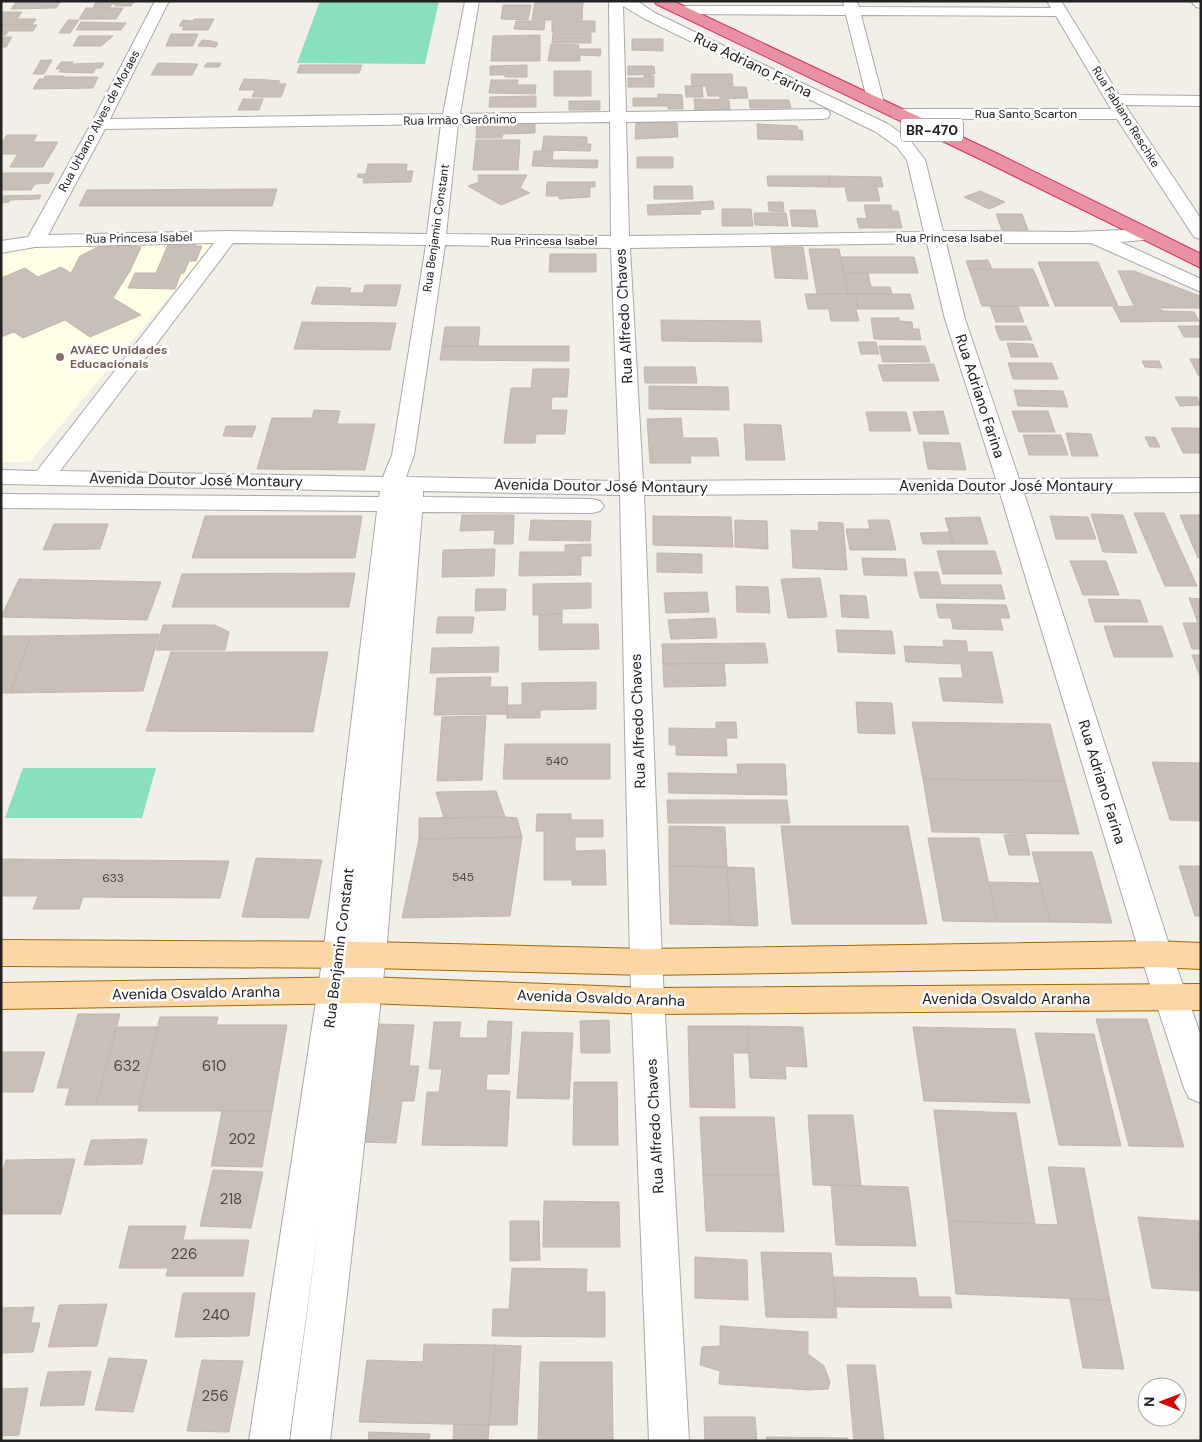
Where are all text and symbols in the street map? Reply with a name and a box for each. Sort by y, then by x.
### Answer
street label: Rua Adriano Farina [691,28,815,102]
street label: Rua Urbano Alves de Moraes [55,47,143,195]
street label: Rua Fabiano Reschke [1088,63,1164,171]
street label: Rua Santo Scarton [975,106,1077,122]
street label: Rua Irmão Gerônimo [403,111,517,129]
road number: BR-470 [901,118,963,142]
street label: Rua Benjamin Constant [419,163,453,293]
street label: Rua Princesa Isabel [86,229,192,247]
street label: Rua Princesa Isabel [896,230,1002,246]
street label: Rua Princesa Isabel [491,233,597,249]
street label: Rua Alfredo Chaves [610,248,638,384]
street label: Rua Adriano Farina [951,332,1009,460]
place label: AVAEC Unidades Educacionais [70,342,167,372]
marker: AVAEC Unidades Educacionais [54,351,66,363]
street label: Avenida Doutor José Montaury [89,468,304,492]
street label: Avenida Doutor José Montaury [494,474,709,498]
street label: Avenida Doutor José Montaury [899,476,1114,496]
street label: Rua Alfredo Chaves [626,653,650,789]
street label: Rua Adriano Farina [1074,717,1130,847]
house number: 540 [546,753,568,769]
street label: Rua Benjamin Constant [319,867,359,1029]
house number: 545 [452,869,474,885]
house number: 633 [102,870,124,886]
street label: Avenida Osvaldo Aranha [112,982,280,1004]
street label: Avenida Osvaldo Aranha [517,985,685,1011]
street label: Avenida Osvaldo Aranha [922,989,1090,1009]
house number: 632 [114,1056,140,1076]
house number: 610 [202,1056,226,1076]
street label: Rua Alfredo Chaves [641,1058,669,1194]
house number: 202 [228,1129,256,1149]
house number: 218 [220,1189,242,1209]
house number: 226 [171,1244,197,1264]
house number: 240 [202,1305,230,1325]
north arrow [1137,1377,1187,1427]
house number: 256 [201,1386,229,1406]
text: N [1140,1397,1158,1407]

